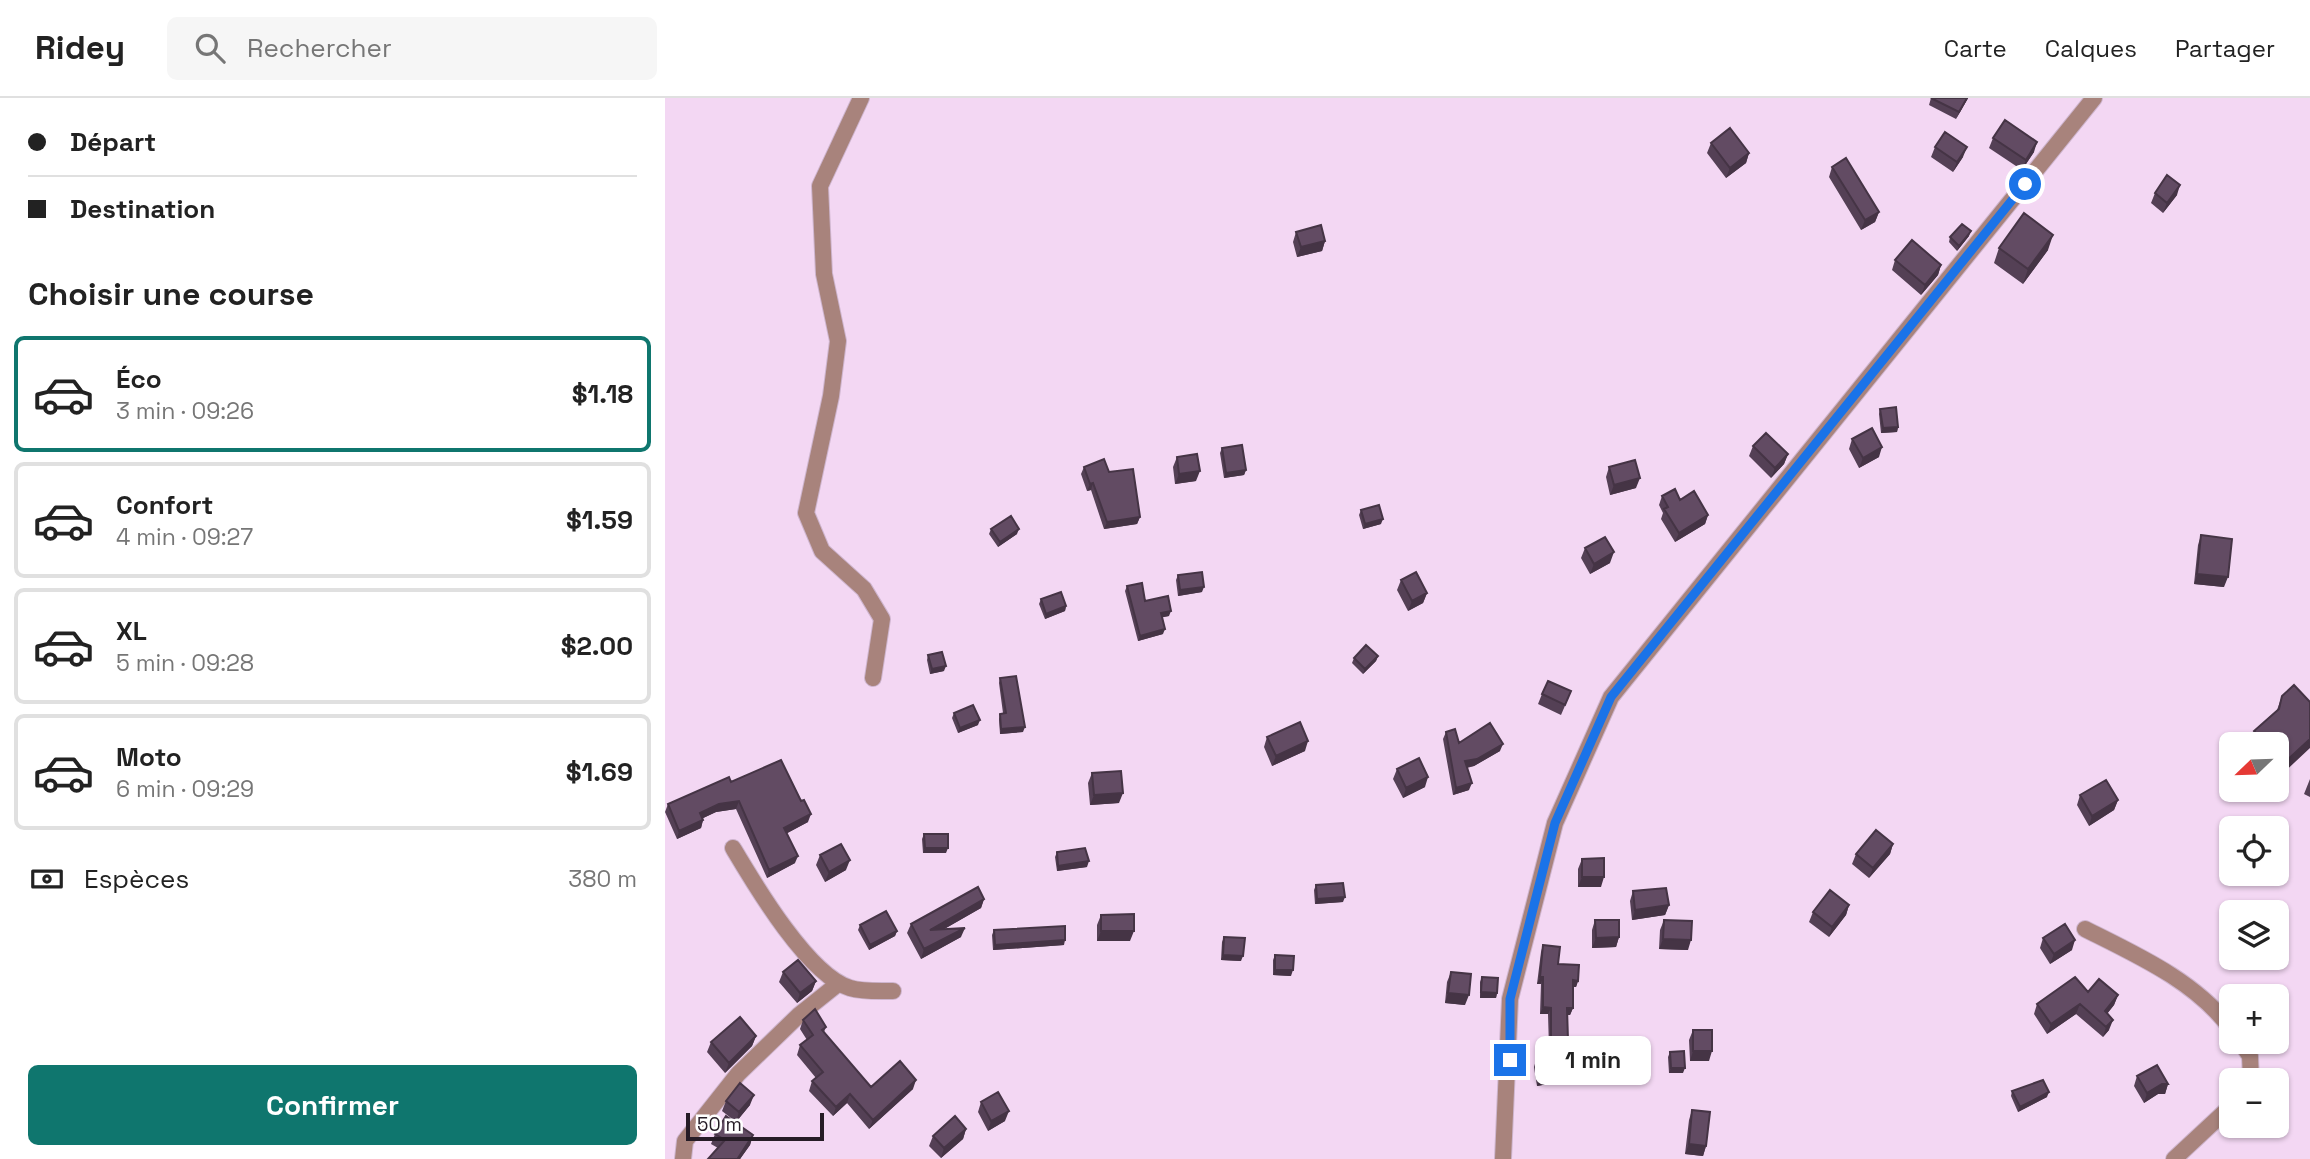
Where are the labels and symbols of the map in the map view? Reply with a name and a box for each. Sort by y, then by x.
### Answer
route start [2009,168,2041,200]
north arrow [2219,732,2289,802]
callout: 1 min [1535,1035,1650,1084]
route end [1494,1044,1526,1076]
scale bar [686,1110,824,1142]

